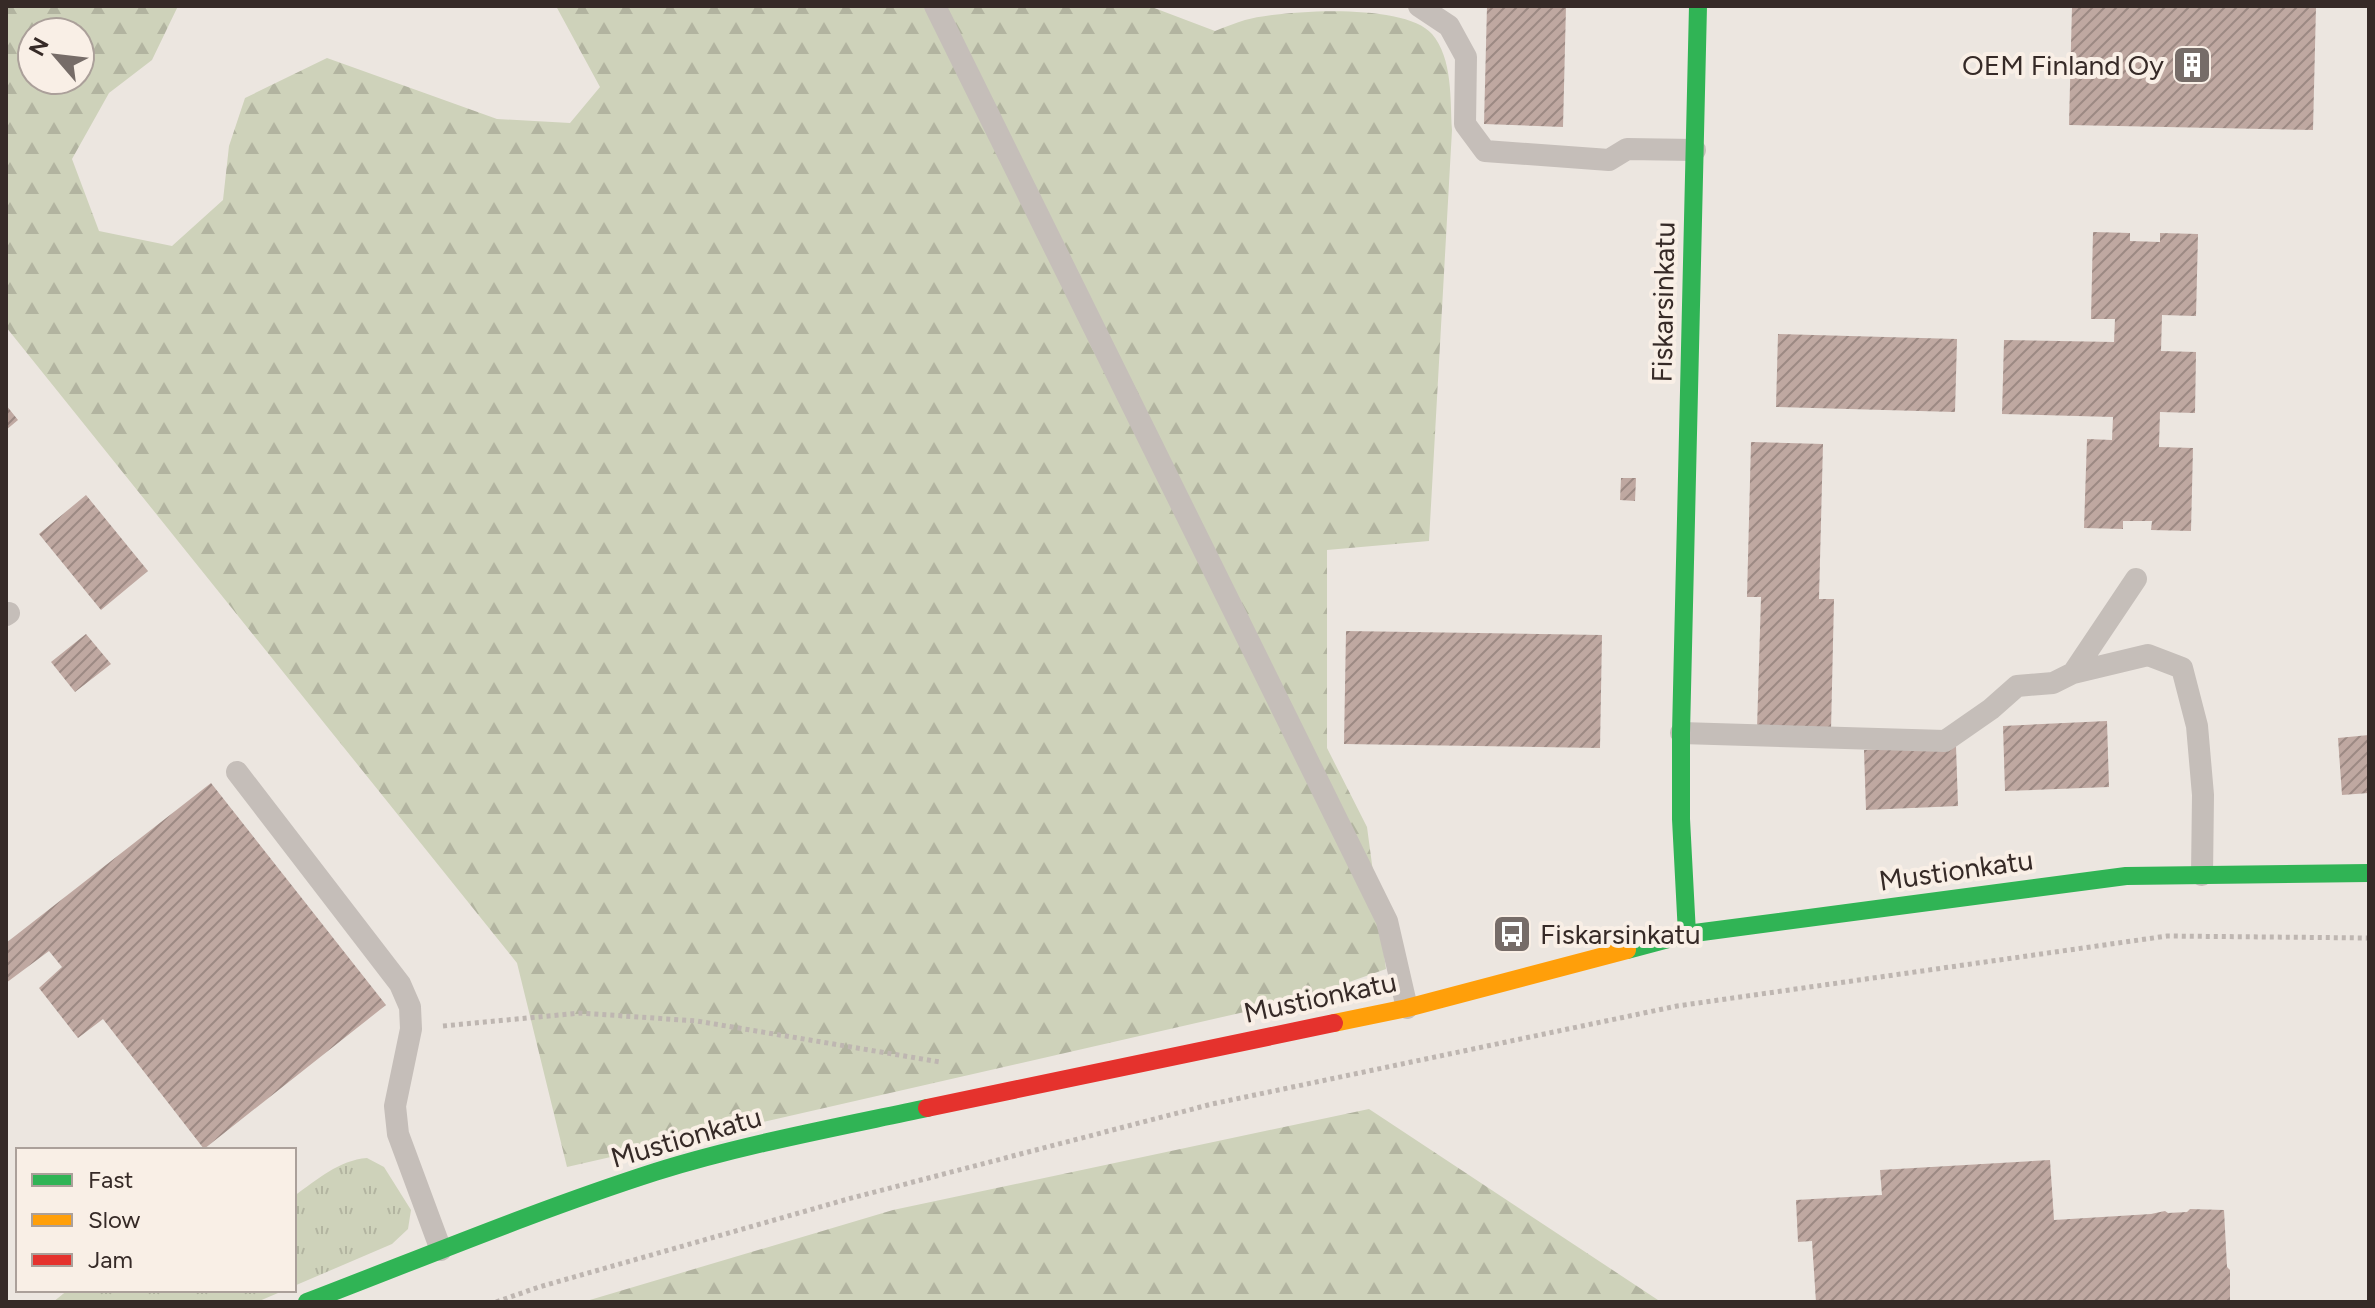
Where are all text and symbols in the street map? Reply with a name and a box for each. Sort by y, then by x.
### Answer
north arrow [16,16,96,96]
text: N [23,33,55,61]
building icon: OEM Finland Oy [2171,44,2213,86]
place label: OEM Finland Oy [1962,48,2164,82]
street label: Fiskarsinkatu [1645,221,1681,383]
street label: Mustionkatu [1877,842,2035,898]
bus stop icon: Fiskarsinkatu [1491,913,1533,955]
place label: Fiskarsinkatu [1540,917,1701,951]
street label: Mustionkatu [1241,964,1399,1030]
street label: Mustionkatu [607,1099,765,1175]
legend [16,1148,296,1292]
text: Fast [88,1165,133,1194]
text: Slow [88,1205,141,1234]
text: Jam [88,1245,133,1274]

